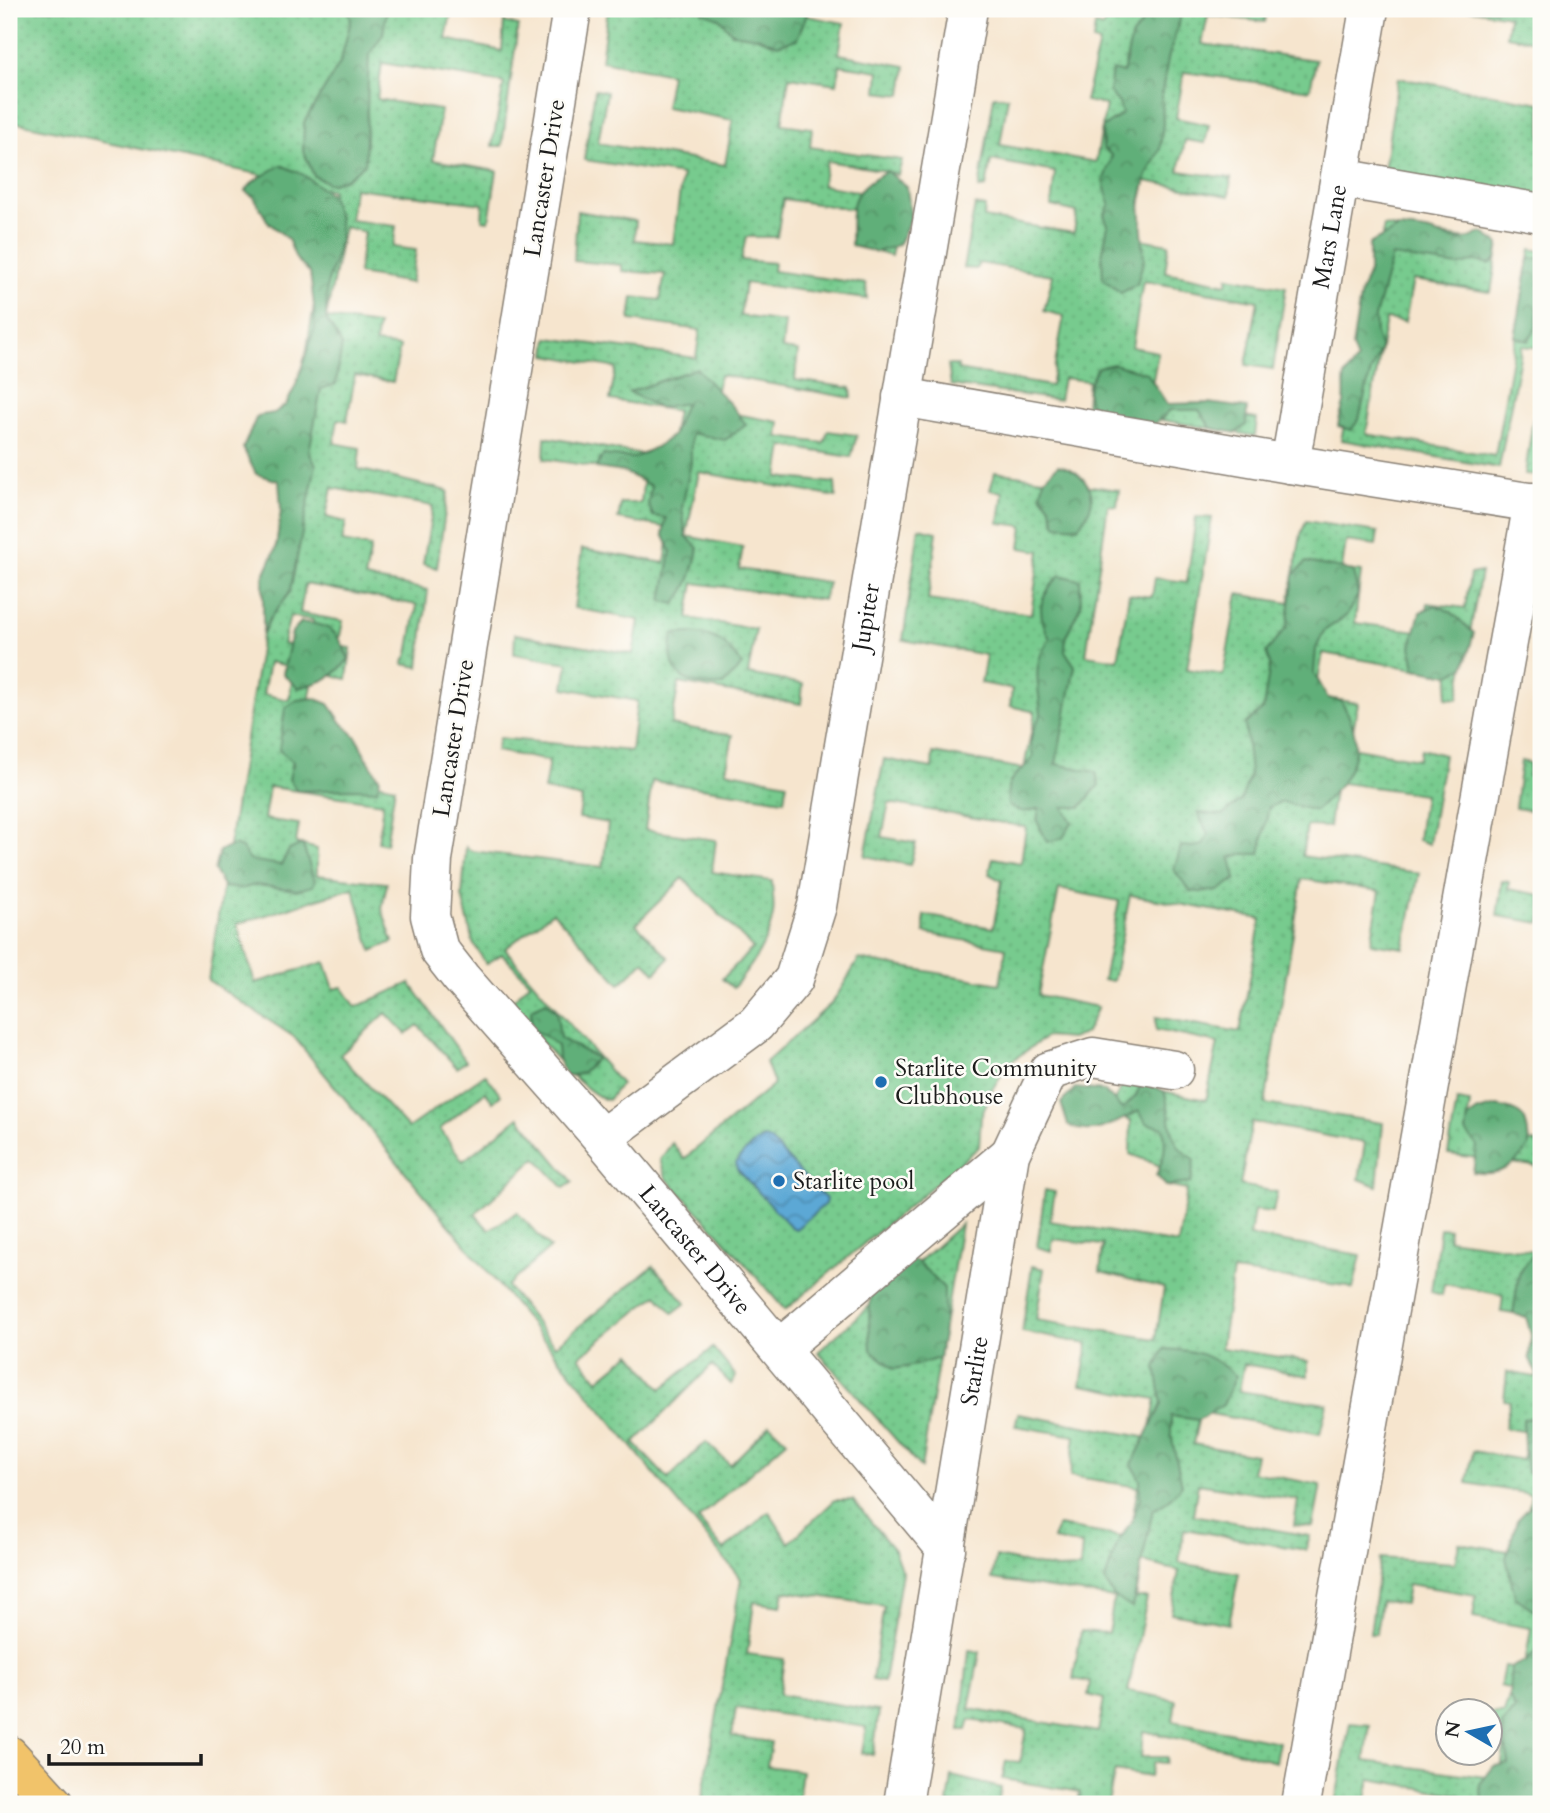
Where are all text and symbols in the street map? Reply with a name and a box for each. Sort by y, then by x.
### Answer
street label: Lancaster Drive [516,97,573,259]
street label: Mars Lane [1305,182,1355,291]
street label: Jupiter [844,581,888,656]
street label: Lancaster Drive [425,657,482,819]
place label: Starlite Community Clubhouse [895,1052,1098,1113]
marker: Starlite Community Clubhouse [873,1074,889,1090]
place label: Starlite pool [793,1165,914,1198]
marker: Starlite pool [771,1173,787,1189]
street label: Lancaster Drive [631,1178,759,1322]
street label: Starlite [953,1334,997,1408]
north arrow [1434,1698,1504,1768]
text: N [1439,1719,1467,1740]
scale bar [49,1722,201,1766]
text: 20 m [60,1733,105,1762]

